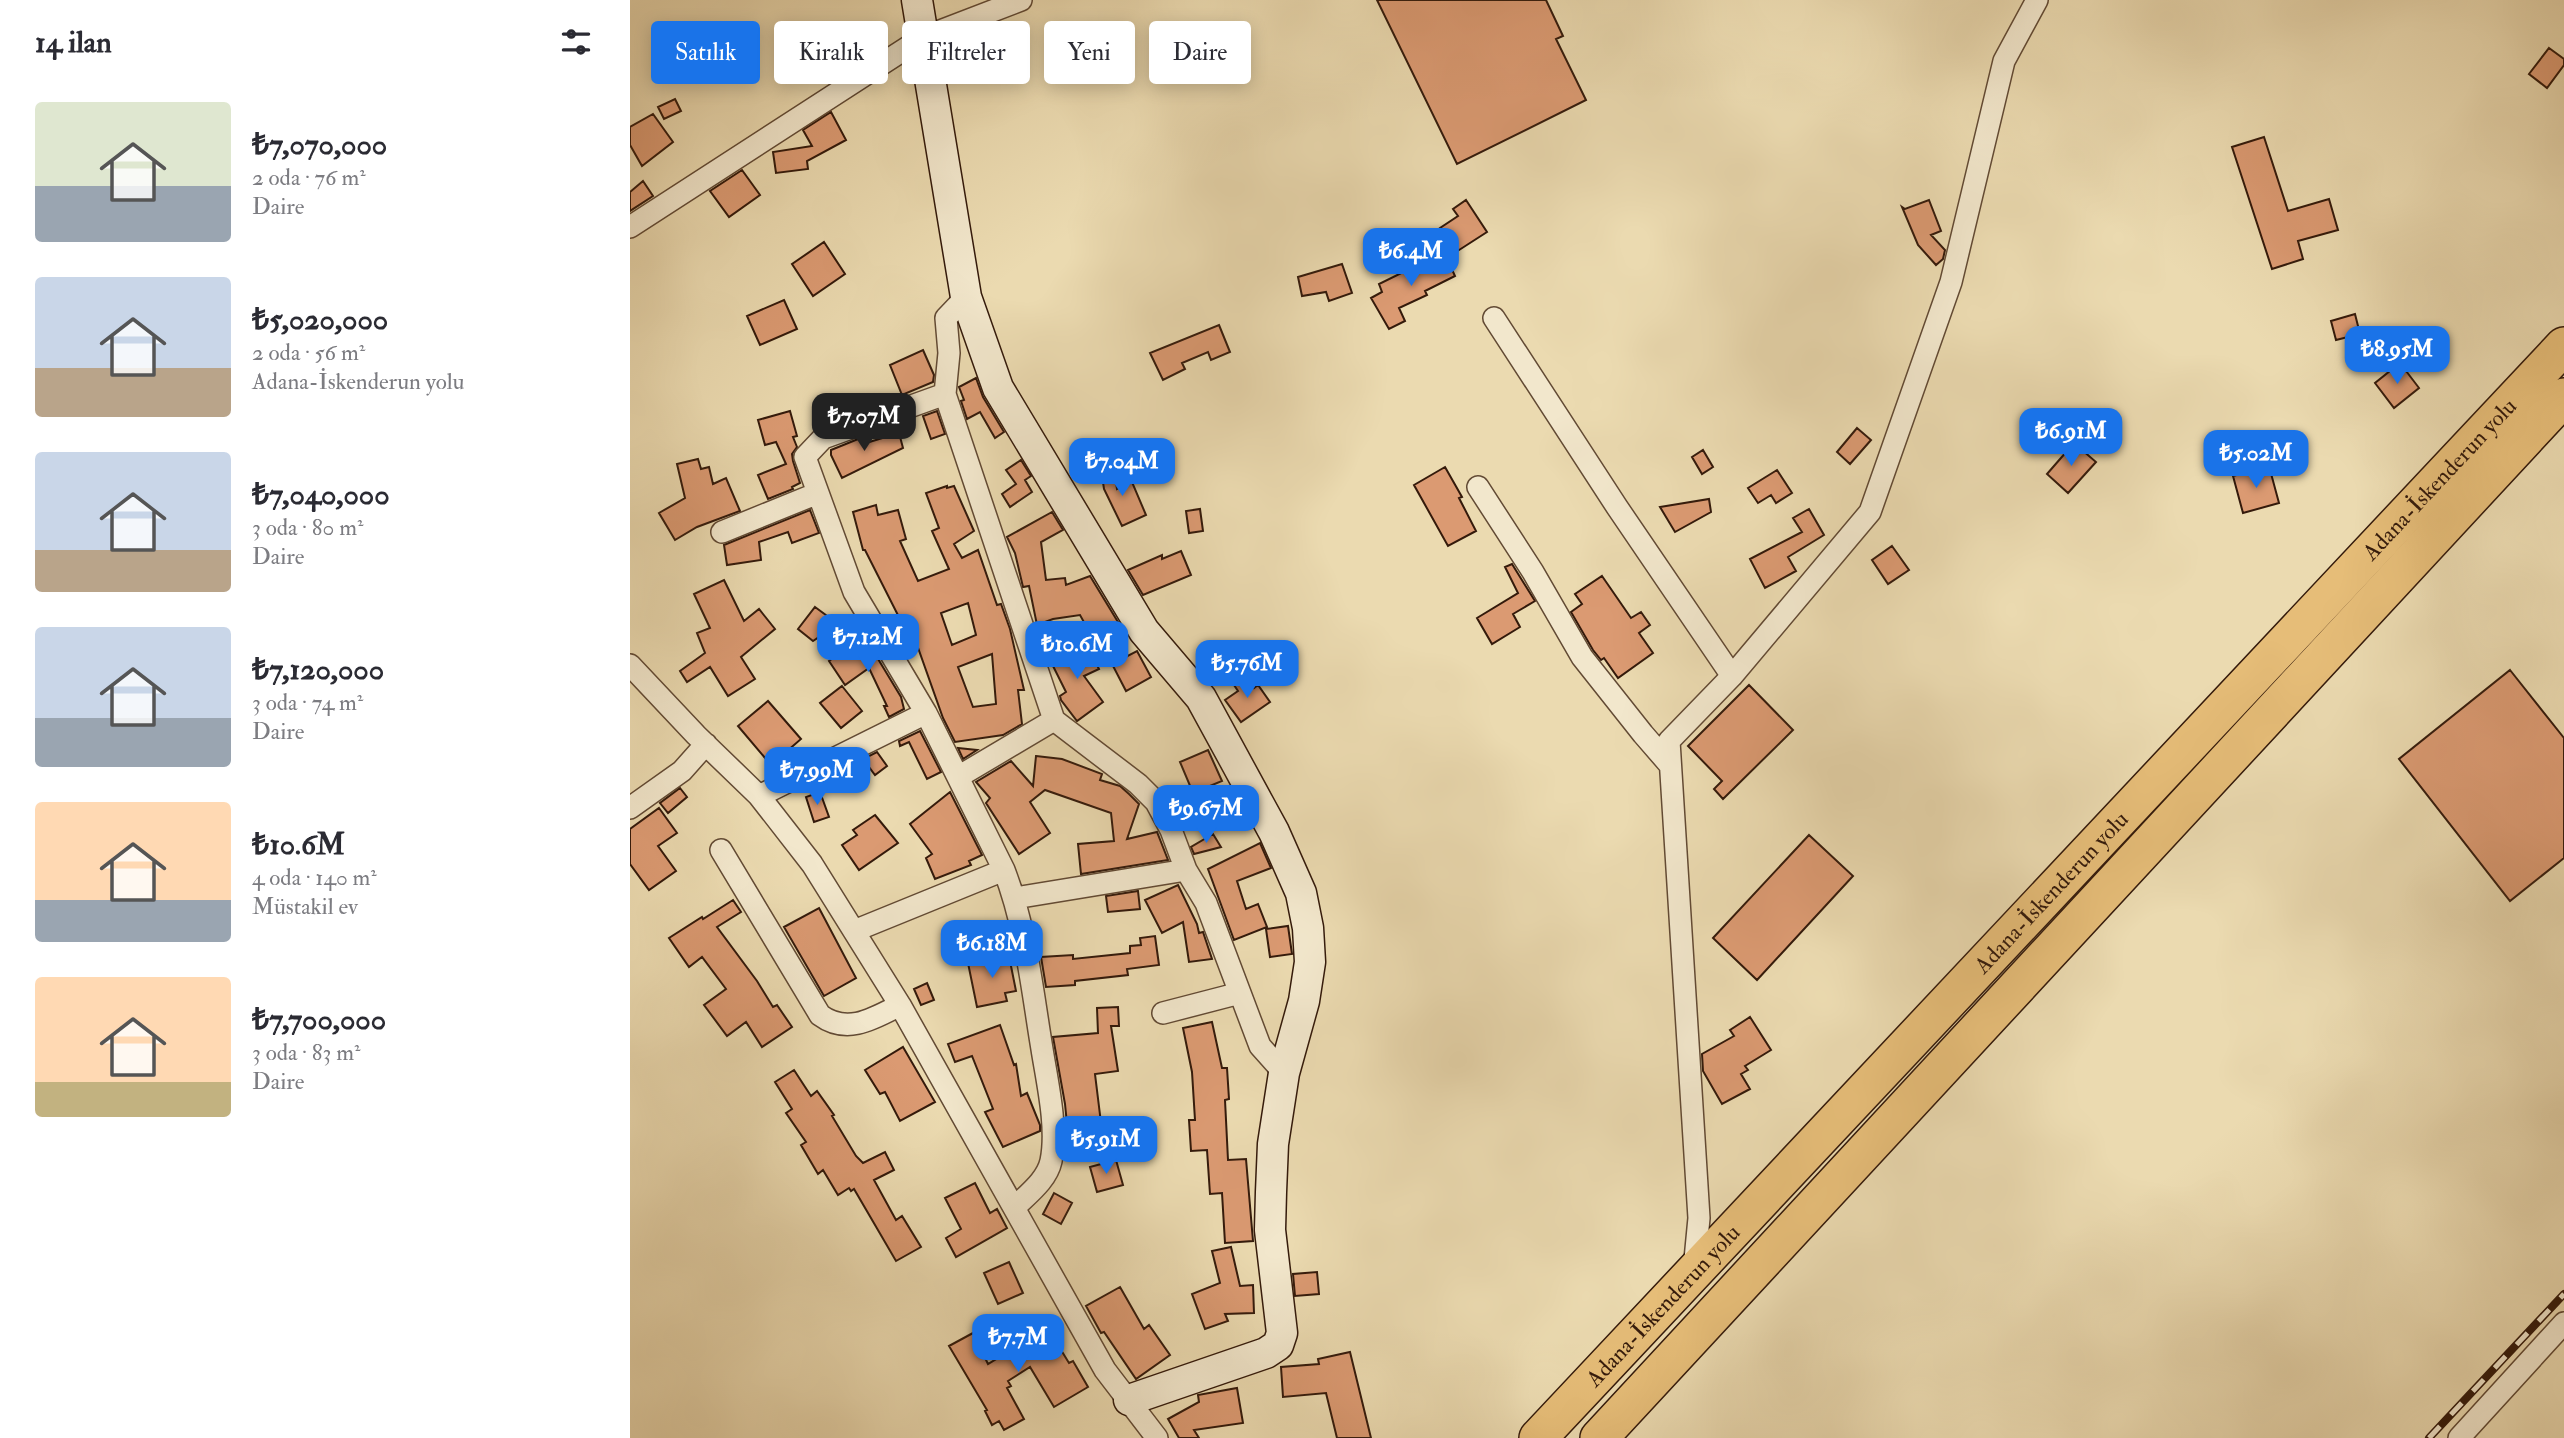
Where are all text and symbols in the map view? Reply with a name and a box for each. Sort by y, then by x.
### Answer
chip: Satılık [651,21,760,84]
chip: Kiralık [774,21,888,84]
chip: Filtreler [902,21,1030,84]
chip: Yeni [1044,21,1135,84]
chip: Daire [1149,21,1251,84]
icon: filters [557,23,595,61]
text: 14 ilan [35,24,112,61]
text: ₺7,070,000 [252,126,387,163]
icon: home [91,130,175,214]
text: 2 oda · 76 m² [252,163,366,192]
text: Daire [252,192,304,221]
pin: ₺6.4M [1362,229,1460,288]
text: ₺6.4M [1379,236,1443,265]
text: ₺5,020,000 [252,301,388,338]
icon: home [91,305,175,389]
pin: ₺8.95M [2340,326,2454,386]
text: ₺8.95M [2361,334,2433,363]
text: 2 oda · 56 m² [252,338,365,367]
text: Adana-İskenderun yolu [252,367,464,396]
street label: Adana-İskenderun yolu [2355,392,2523,567]
pin: ₺7.07M [807,393,921,453]
text: ₺7.07M [828,401,900,430]
pin: ₺6.91M [2014,408,2128,468]
text: ₺6.91M [2035,416,2107,445]
pin: ₺5.02M [2199,430,2313,490]
pin: ₺7.04M [1065,438,1179,498]
text: ₺5.02M [2219,438,2293,467]
text: ₺7.04M [1085,446,1159,475]
text: ₺7,040,000 [252,476,390,513]
icon: home [91,480,175,564]
text: 3 oda · 80 m² [252,513,363,542]
text: Daire [252,542,304,571]
pin: ₺7.12M [811,614,925,674]
text: ₺7.12M [833,622,903,651]
pin: ₺10.6M [1020,622,1134,681]
text: ₺10.6M [1041,629,1113,658]
pin: ₺5.76M [1190,640,1304,700]
text: ₺5.76M [1212,648,1282,677]
text: ₺7,120,000 [252,651,384,688]
icon: home [91,655,175,739]
text: 3 oda · 74 m² [252,688,363,717]
text: Daire [252,717,304,746]
pin: ₺7.99M [760,748,874,807]
text: ₺7.99M [780,755,854,784]
pin: ₺9.67M [1149,786,1263,845]
text: ₺9.67M [1169,793,1243,822]
street label: Adana-İskenderun yolu [1967,805,2135,981]
text: ₺10.6M [252,826,345,863]
icon: home [91,830,175,914]
text: 4 oda · 140 m² [252,863,377,892]
text: Müstakil ev [252,892,358,921]
pin: ₺6.18M [935,920,1049,980]
text: ₺6.18M [957,928,1027,957]
text: ₺7,700,000 [252,1001,386,1038]
icon: home [91,1005,175,1089]
text: 3 oda · 83 m² [252,1038,361,1067]
text: Daire [252,1067,304,1096]
pin: ₺5.91M [1049,1116,1163,1176]
text: ₺5.91M [1071,1124,1141,1153]
street label: Adana-İskenderun yolu [1579,1218,1746,1394]
pin: ₺7.7M [969,1314,1067,1374]
text: ₺7.7M [988,1322,1048,1351]

